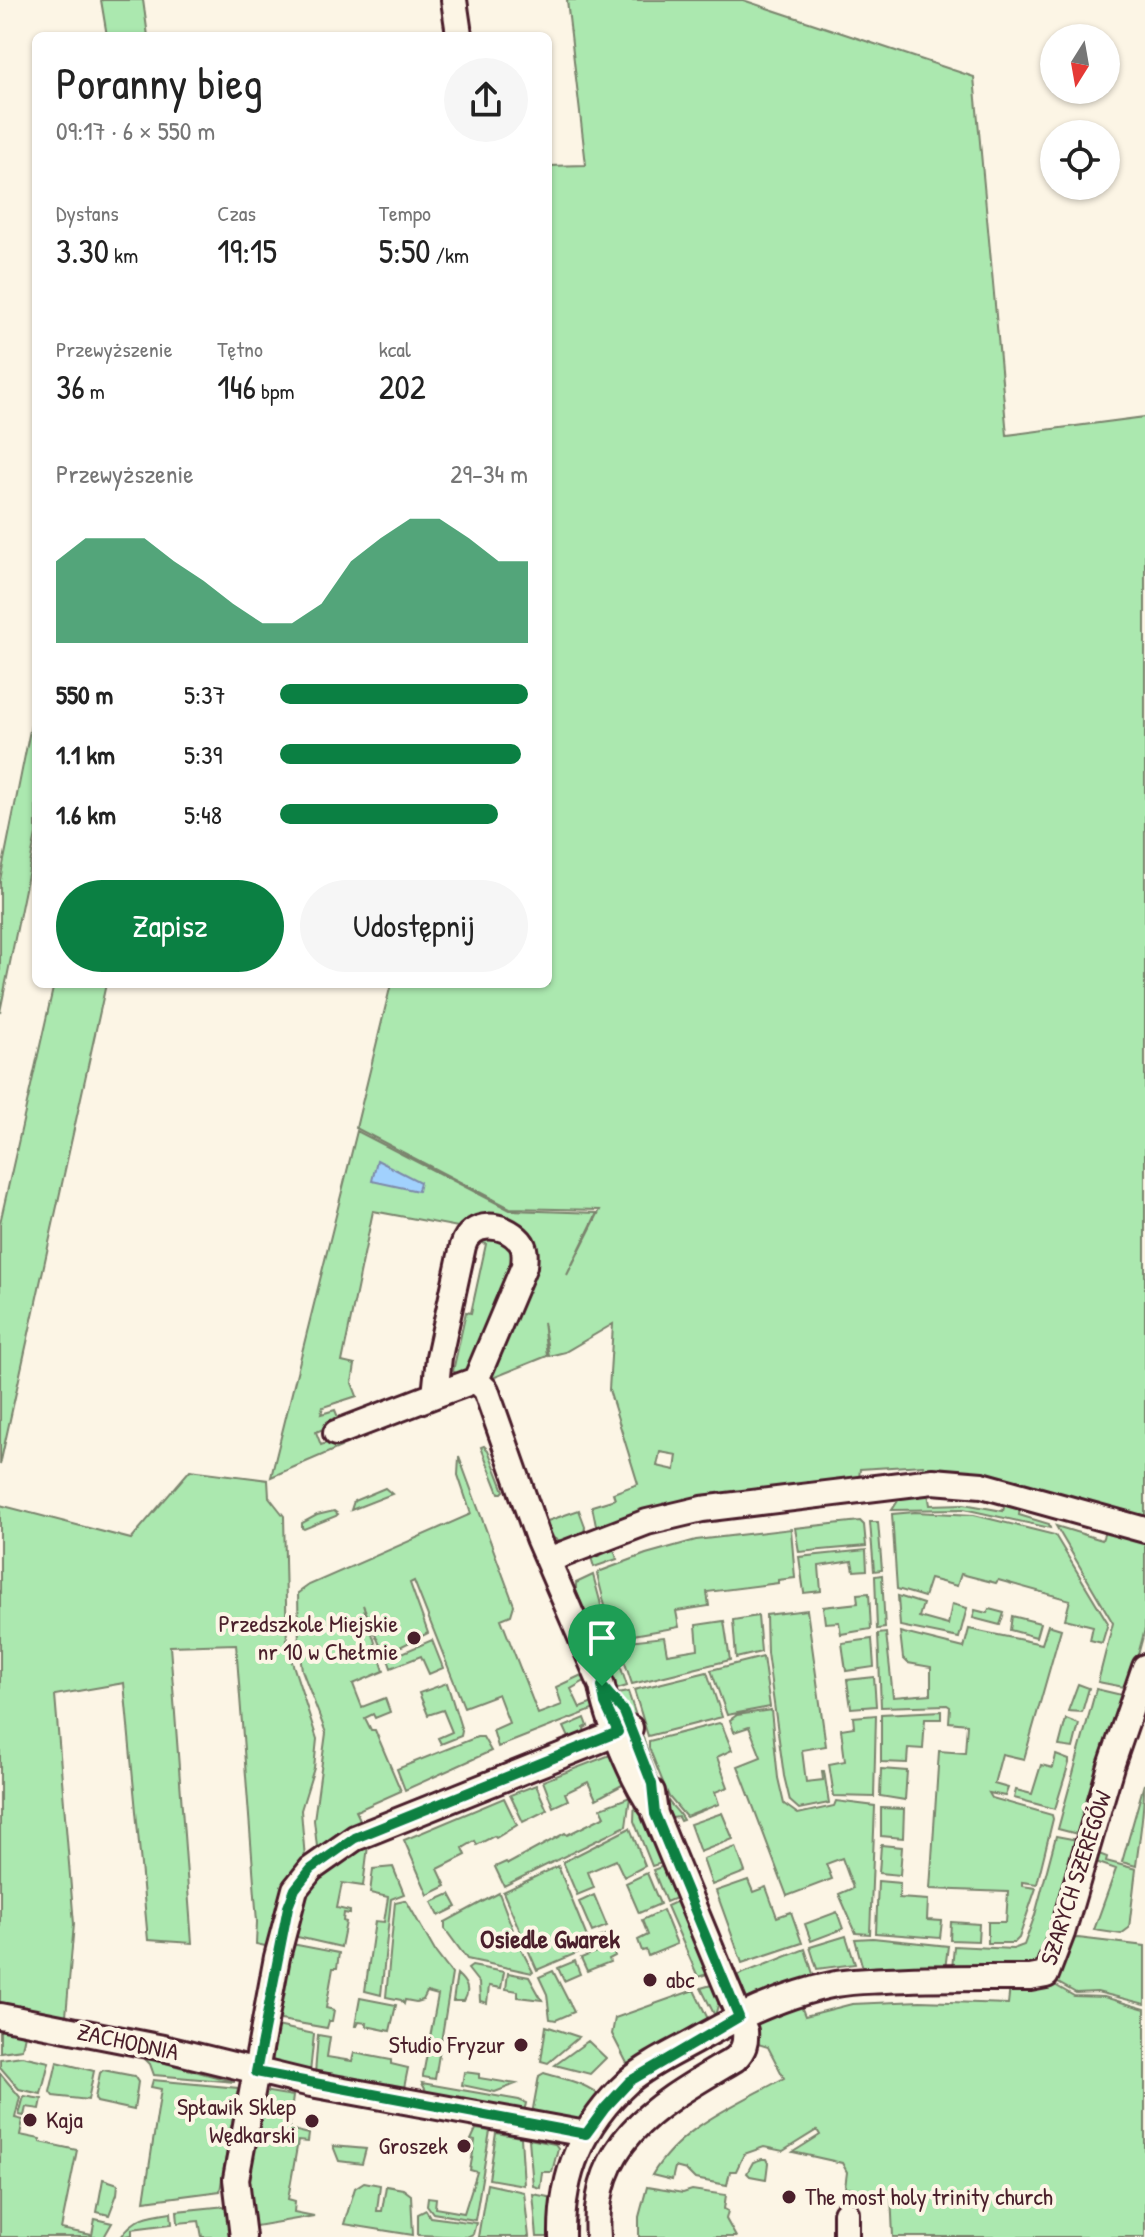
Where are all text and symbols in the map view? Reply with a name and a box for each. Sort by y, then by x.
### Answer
north arrow [1040,24,1120,104]
map controls [1040,24,1120,200]
text: Poranny bieg [56,53,263,113]
button: share [444,58,528,142]
text: 09:17 · 6 × 550 m [56,113,215,148]
button: locate [1040,120,1120,200]
text: Dystans [56,198,119,228]
text: Czas [217,198,256,228]
text: Tempo [379,198,431,228]
text: 3.30 [56,228,109,274]
text: 19:15 [217,228,277,274]
text: 5:50 [379,228,431,274]
text: km [109,240,138,270]
text: /km [431,240,469,270]
text: Przewyższenie [56,334,172,364]
text: Tętno [217,334,263,364]
text: kcal [379,334,411,364]
text: 36 [56,364,85,410]
text: 146 [217,364,256,410]
text: 202 [379,364,426,410]
text: m [85,376,105,406]
text: bpm [256,376,295,406]
text: Przewyższenie [56,456,194,491]
text: 29–34 m [450,456,528,491]
text: 550 m [56,677,113,712]
text: 5:37 [184,677,226,712]
text: 1.1 km [56,737,115,772]
text: 5:39 [184,737,222,772]
text: 1.6 km [56,797,116,832]
text: 5:48 [184,797,222,832]
button: Zapisz [56,880,284,972]
button: Udostępnij [300,880,528,972]
pin [568,1604,636,1686]
place label: Przedszkole Miejskie nr 10 w Chełmie [218,1607,398,1667]
icon: arrive [580,1616,624,1660]
marker: Przedszkole Miejskie nr 10 w Chełmie [405,1629,423,1647]
street label: SZARYCH SZEREGÓW [1032,1786,1118,1969]
district label: Osiedle Gwarek [480,1921,620,1956]
place label: abc [666,1963,695,1995]
marker: abc [641,1971,659,1989]
street label: ZACHODNIA [74,2015,182,2067]
place label: Studio Fryzur [389,2028,505,2060]
marker: Studio Fryzur [512,2036,530,2054]
place label: Spławik Sklep Wędkarski [177,2090,296,2150]
place label: Kaja [46,2103,83,2135]
marker: Kaja [21,2111,39,2129]
marker: Spławik Sklep Wędkarski [303,2112,321,2130]
place label: Groszek [379,2129,448,2161]
marker: Groszek [455,2137,473,2155]
place label: The most holy trinity church [805,2180,1053,2212]
marker: The most holy trinity church [780,2188,798,2206]

